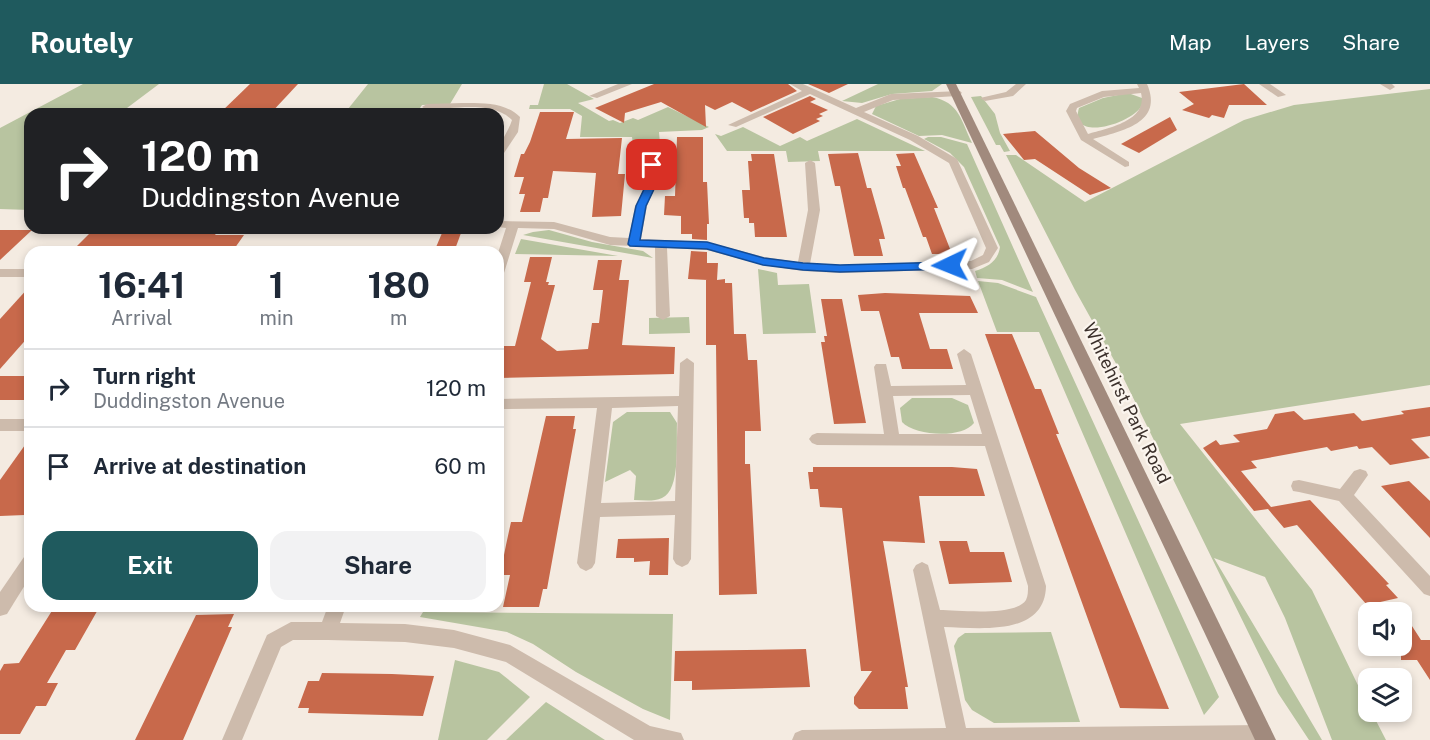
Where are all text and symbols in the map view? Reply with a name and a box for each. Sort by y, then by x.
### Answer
text: Routely [30,26,133,59]
text: Map [1169,30,1212,55]
text: Layers [1245,30,1309,55]
text: Share [1342,30,1400,55]
text: 120 m [141,131,260,180]
icon: right [42,132,120,210]
pin [626,139,677,190]
icon: arrive [635,148,668,181]
text: Duddingston Avenue [141,181,400,213]
position arrow [918,233,982,297]
text: 16:41 [98,264,186,306]
text: 1 [269,264,284,306]
text: 180 [367,264,430,306]
text: Arrival [111,306,173,330]
text: min [260,306,294,330]
text: m [390,306,407,330]
street label: Whitehirst Park Road [1079,319,1175,487]
text: Turn right [93,363,196,389]
icon: right [42,372,75,405]
text: 120 m [426,375,486,401]
text: Duddingston Avenue [93,389,285,413]
icon: arrive [42,450,75,483]
text: Arrive at destination [93,453,306,479]
text: 60 m [435,453,486,479]
button: Exit [42,531,258,600]
button: Share [270,531,486,600]
map controls [1358,602,1412,722]
button: sound [1358,602,1412,656]
button: layers [1358,668,1412,722]

